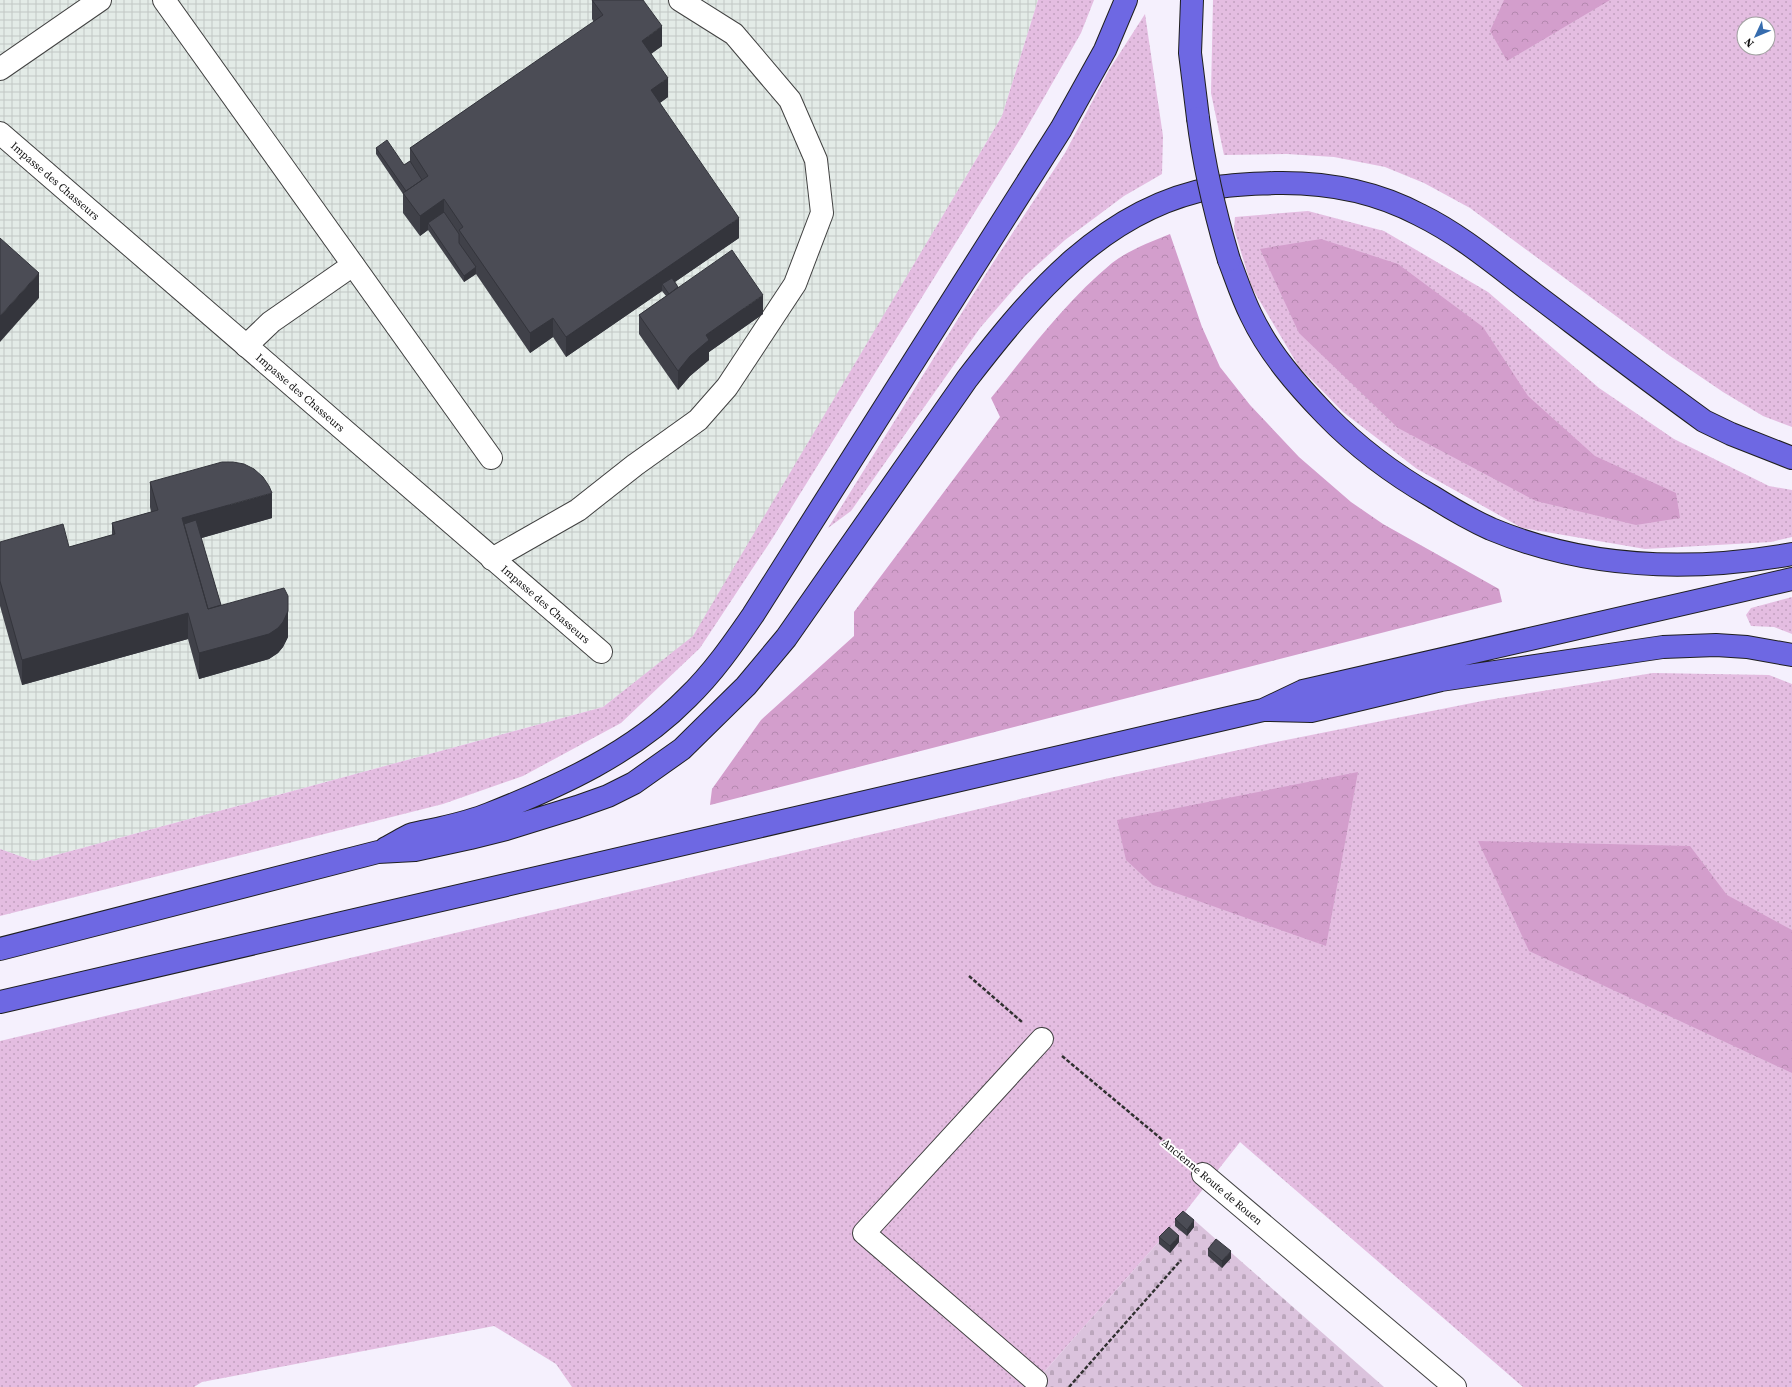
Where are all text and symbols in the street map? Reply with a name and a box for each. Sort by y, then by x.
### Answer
north arrow [1736,16,1776,56]
text: N [1741,35,1757,51]
street label: Impasse des Chasseurs [8,138,103,223]
street label: Impasse des Chasseurs [253,350,348,435]
street label: Impasse des Chasseurs [498,562,594,647]
street label: Ancienne Route de Rouen [1159,1135,1266,1229]

